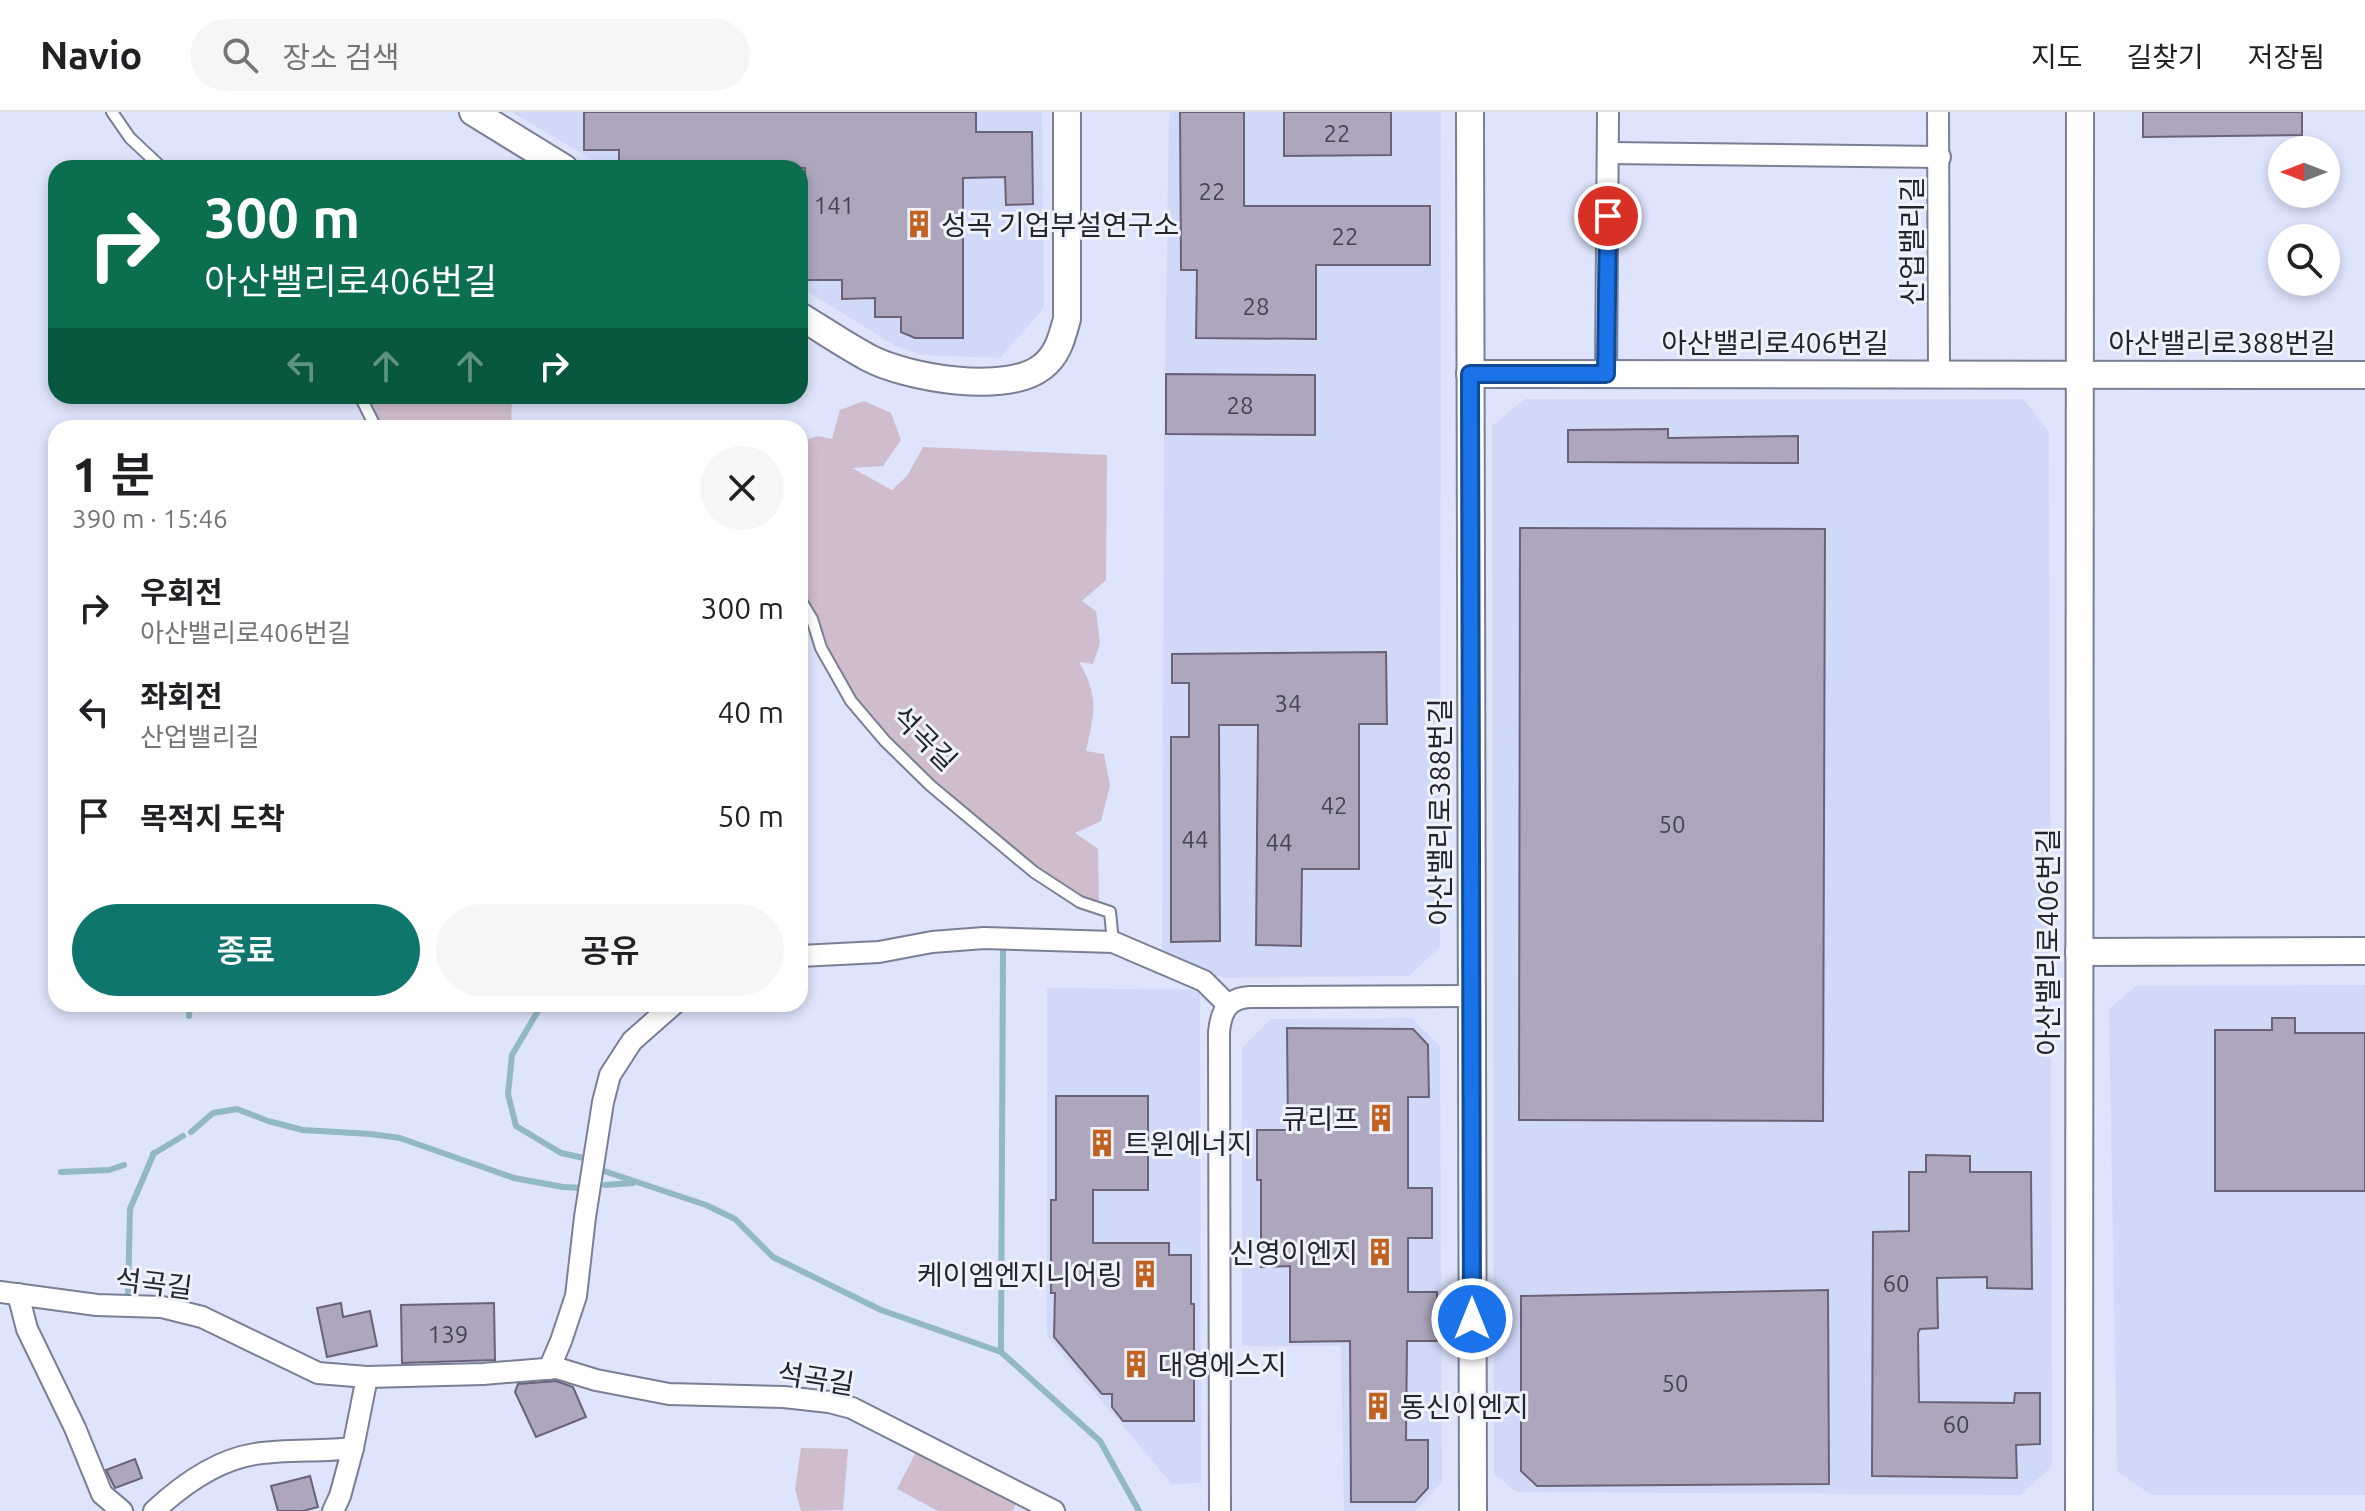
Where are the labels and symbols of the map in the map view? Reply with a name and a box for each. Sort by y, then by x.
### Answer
house number: 22 [1323,120,1351,147]
north arrow [2268,136,2340,208]
street label: 산업밸리길 [1896,177,1927,305]
house number: 22 [1198,178,1226,205]
pin [1574,182,1642,250]
house number: 141 [814,192,854,219]
building icon: 성곡 기업부설연구소 [904,209,934,239]
place label: 성곡 기업부설연구소 [941,209,1179,240]
house number: 22 [1331,223,1359,250]
house number: 28 [1242,293,1270,320]
street label: 아산밸리로406번길 [1661,327,1889,358]
street label: 아산밸리로388번길 [2108,327,2336,358]
house number: 28 [1226,392,1254,419]
house number: 34 [1274,690,1302,717]
street label: 아산밸리로388번길 [1424,698,1455,926]
street label: 석곡길 [887,700,963,776]
house number: 42 [1320,792,1348,819]
house number: 50 [1658,811,1686,838]
house number: 44 [1181,826,1209,853]
street label: 아산밸리로406번길 [2032,828,2063,1056]
house number: 44 [1265,829,1293,856]
place label: 큐리프 [1282,1103,1359,1134]
building icon: 큐리프 [1366,1103,1396,1133]
building icon: 트윈에너지 [1087,1128,1117,1158]
place label: 트윈에너지 [1124,1128,1253,1159]
place label: 신영이엔지 [1229,1237,1358,1268]
building icon: 신영이엔지 [1365,1237,1395,1267]
place label: 케이엠엔지니어링 [917,1259,1123,1290]
building icon: 케이엠엔지니어링 [1130,1259,1160,1289]
street label: 석곡길 [114,1263,194,1303]
house number: 60 [1882,1270,1910,1297]
position arrow [1430,1277,1514,1361]
house number: 139 [428,1321,468,1348]
building icon: 대영에스지 [1121,1349,1151,1379]
place label: 대영에스지 [1158,1349,1287,1380]
street label: 석곡길 [775,1357,857,1399]
house number: 50 [1661,1370,1689,1397]
building icon: 동신이엔지 [1363,1391,1393,1421]
place label: 동신이엔지 [1400,1391,1529,1422]
house number: 60 [1942,1411,1970,1438]

